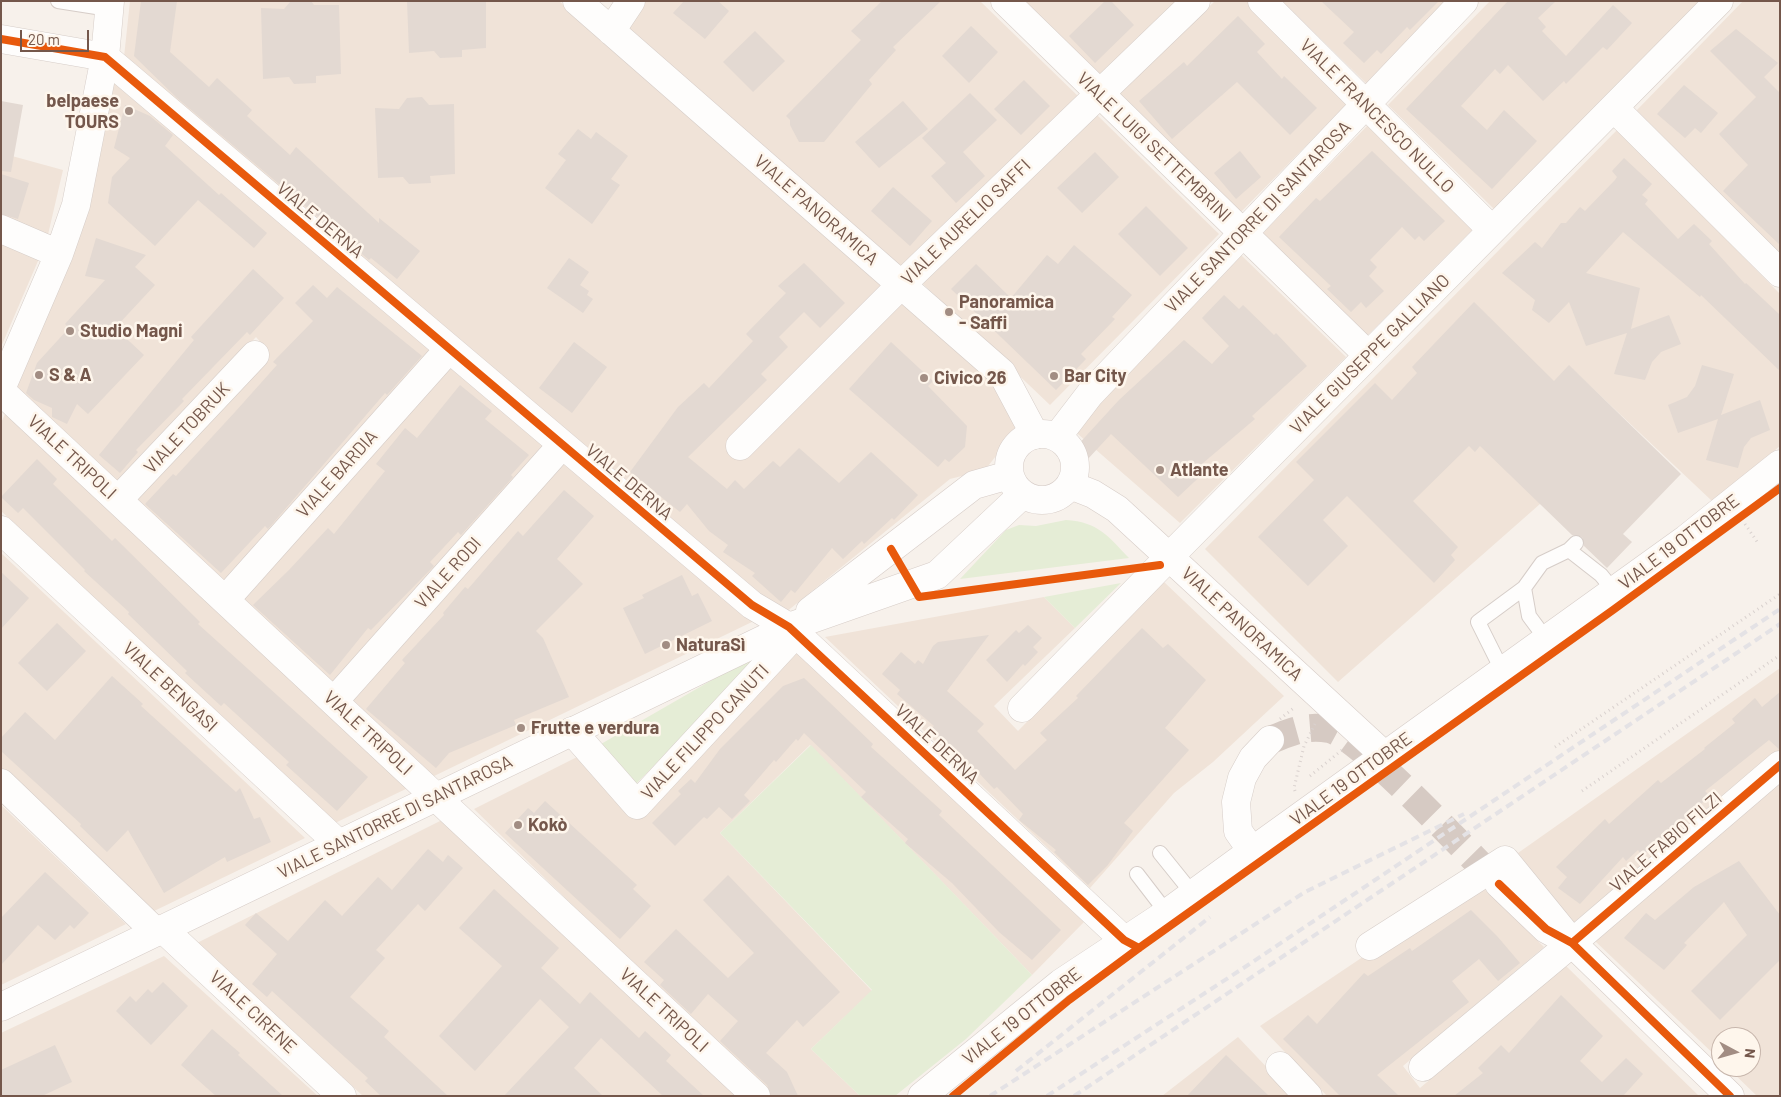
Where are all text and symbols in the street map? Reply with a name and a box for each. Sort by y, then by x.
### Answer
scale bar [22,20,91,52]
text: 20 m [28,30,60,48]
street label: VIALE FRANCESCO NULLO [1295,34,1459,198]
street label: VIALE LUIGI SETTEMBRINI [1072,68,1236,226]
place label: belpaese TOURS [46,90,119,132]
marker: belpaese TOURS [123,105,135,117]
street label: VIALE SANTORRE DI SANTAROSA [1160,117,1356,317]
street label: VIALE PANORAMICA [750,150,882,270]
street label: VIALE AURELIO SAFFI [897,155,1035,289]
street label: VIALE DERNA [272,177,368,263]
street label: VIALE GIUSEPPE GALLIANO [1286,270,1454,438]
place label: Panoramica - Saffi [959,291,1054,334]
marker: Panoramica - Saffi [943,306,955,318]
place label: Studio Magni [80,320,183,342]
marker: Studio Magni [64,325,76,337]
place label: S & A [49,364,92,386]
place label: Bar City [1064,365,1127,387]
place label: Civico 26 [934,367,1006,389]
marker: S & A [33,369,45,381]
marker: Bar City [1048,370,1060,382]
marker: Civico 26 [918,372,930,384]
street label: VIALE TOBRUK [139,378,235,478]
street label: VIALE TRIPOLI [23,410,121,504]
street label: VIALE BARDIA [292,426,382,522]
street label: VIALE DERNA [581,439,677,525]
place label: Atlante [1170,459,1229,481]
marker: Atlante [1154,464,1166,476]
street label: VIALE 19 OTTOBRE [1615,490,1743,594]
street label: VIALE RODI [410,533,486,613]
street label: VIALE PANORAMICA [1177,562,1307,686]
place label: NaturaSì [676,634,745,656]
street label: VIALE BENGASI [118,638,222,736]
marker: NaturaSì [660,639,672,651]
street label: VIALE FILIPPO CANUTI [637,660,773,804]
street label: VIALE TRIPOLI [319,686,417,780]
street label: VIALE DERNA [890,700,984,788]
place label: Frutte e verdura [531,717,659,739]
marker: Frutte e verdura [515,722,527,734]
street label: VIALE 19 OTTOBRE [1286,728,1416,830]
street label: VIALE SANTORRE DI SANTAROSA [274,751,516,883]
street label: VIALE FABIO FILZI [1605,787,1727,897]
place label: Kokò [528,814,567,836]
marker: Kokò [512,819,524,831]
street label: VIALE TRIPOLI [615,963,713,1057]
street label: VIALE 19 OTTOBRE [958,963,1086,1069]
street label: VIALE CIRENE [205,966,301,1058]
north arrow [1711,1027,1761,1077]
text: N [1741,1048,1759,1059]

